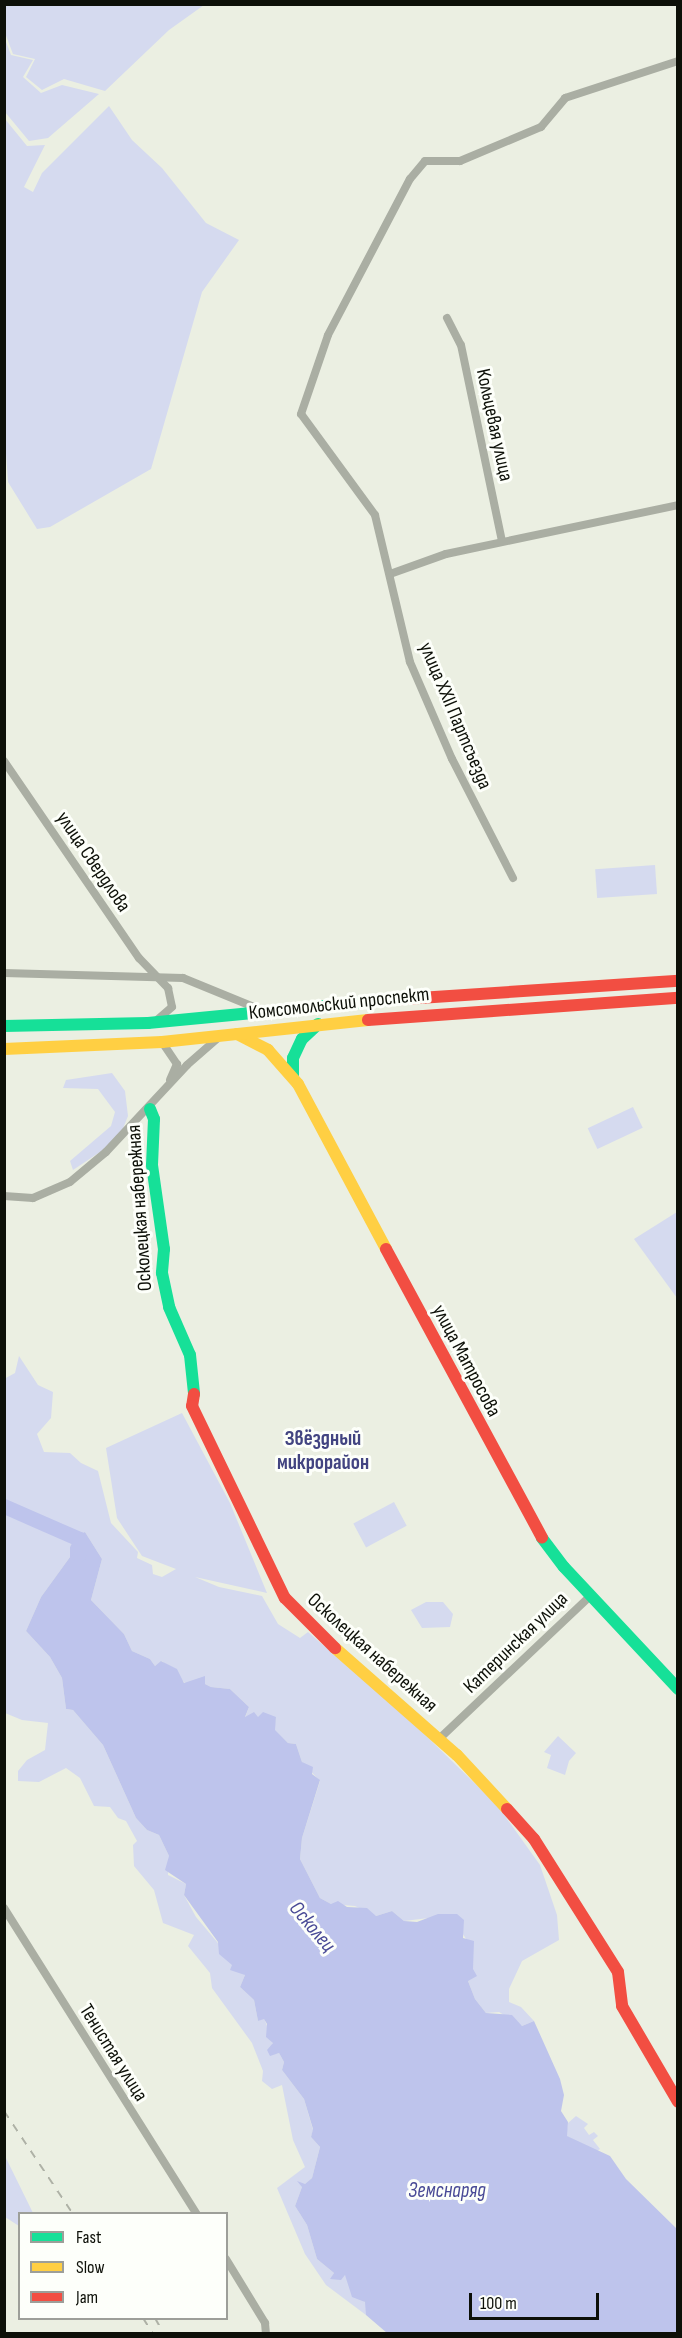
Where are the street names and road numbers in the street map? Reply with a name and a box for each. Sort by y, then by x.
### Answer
street label: Кольцевая улица [470,367,518,483]
street label: улица XXII Партсъезда [413,639,497,793]
street label: улица Свердлова [51,807,135,917]
street label: Комсомольский проспект [248,983,430,1025]
street label: Осколецкая набережная [122,1124,158,1292]
street label: улица Матросова [426,1301,506,1421]
street label: Катеринская улица [459,1587,573,1699]
street label: Осколецкая набережная [302,1588,442,1718]
street label: Тенистая улица [74,2000,152,2106]

